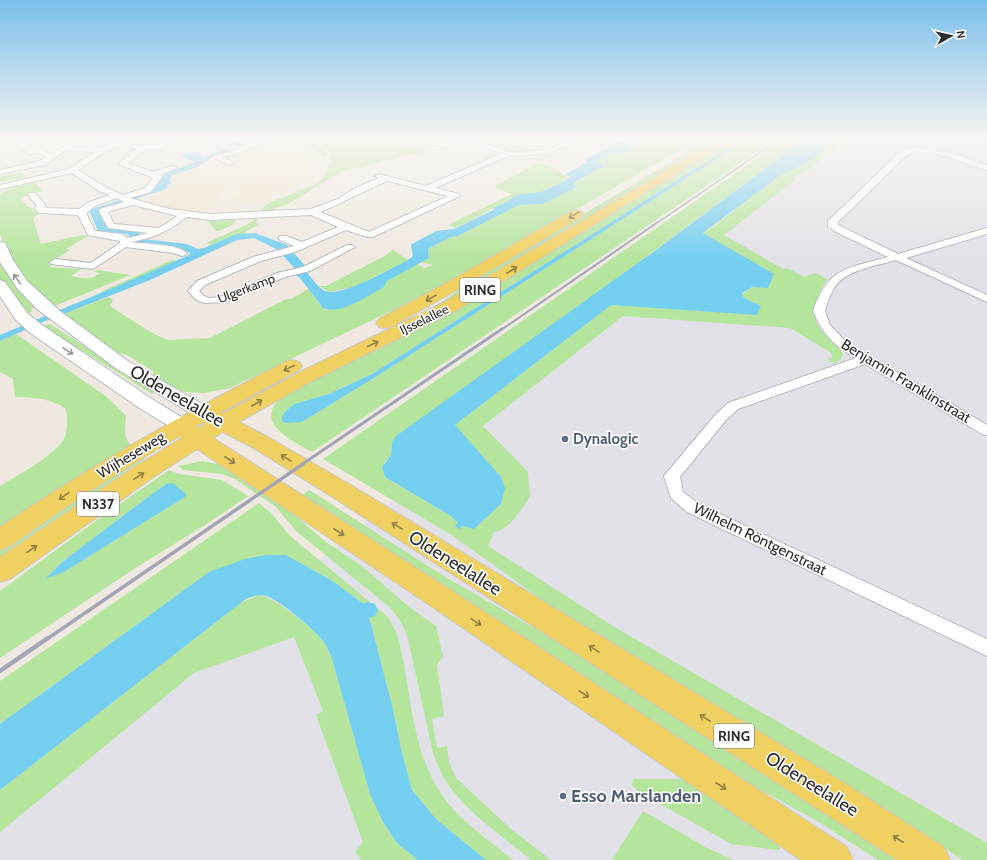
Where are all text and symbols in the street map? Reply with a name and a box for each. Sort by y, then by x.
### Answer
north arrow [931,16,971,56]
text: N [953,30,968,39]
one-way arrow [568,212,580,220]
one-way arrow [506,266,518,274]
street label: Ulgerkamp [215,270,277,306]
one-way arrow [13,273,21,284]
road number: RING [460,278,500,302]
one-way arrow [425,295,437,303]
street label: IJsselallee [397,300,451,338]
street label: Benjamin Franklinstraat [838,335,974,427]
one-way arrow [367,340,379,347]
one-way arrow [62,347,73,355]
street label: Oldeneelallee [126,360,228,432]
one-way arrow [283,365,295,372]
one-way arrow [251,398,263,406]
street label: Wijheseweg [94,427,169,482]
place label: Dynalogic [573,430,638,448]
marker: Dynalogic [560,434,570,444]
one-way arrow [281,454,292,462]
one-way arrow [224,457,236,465]
one-way arrow [133,472,144,480]
one-way arrow [59,492,70,500]
road number: N337 [77,492,119,516]
street label: Wilhelm Röntgenstraat [691,499,829,579]
one-way arrow [392,522,403,530]
street label: Oldeneelallee [405,526,505,600]
one-way arrow [333,528,344,536]
one-way arrow [26,545,37,553]
one-way arrow [470,618,481,626]
one-way arrow [588,645,600,653]
one-way arrow [578,690,589,698]
one-way arrow [699,713,711,721]
road number: RING [714,724,754,748]
street label: Oldeneelallee [762,747,862,821]
one-way arrow [715,782,727,790]
place label: Esso Marslanden [571,785,701,807]
marker: Esso Marslanden [558,791,568,801]
one-way arrow [893,835,904,843]

